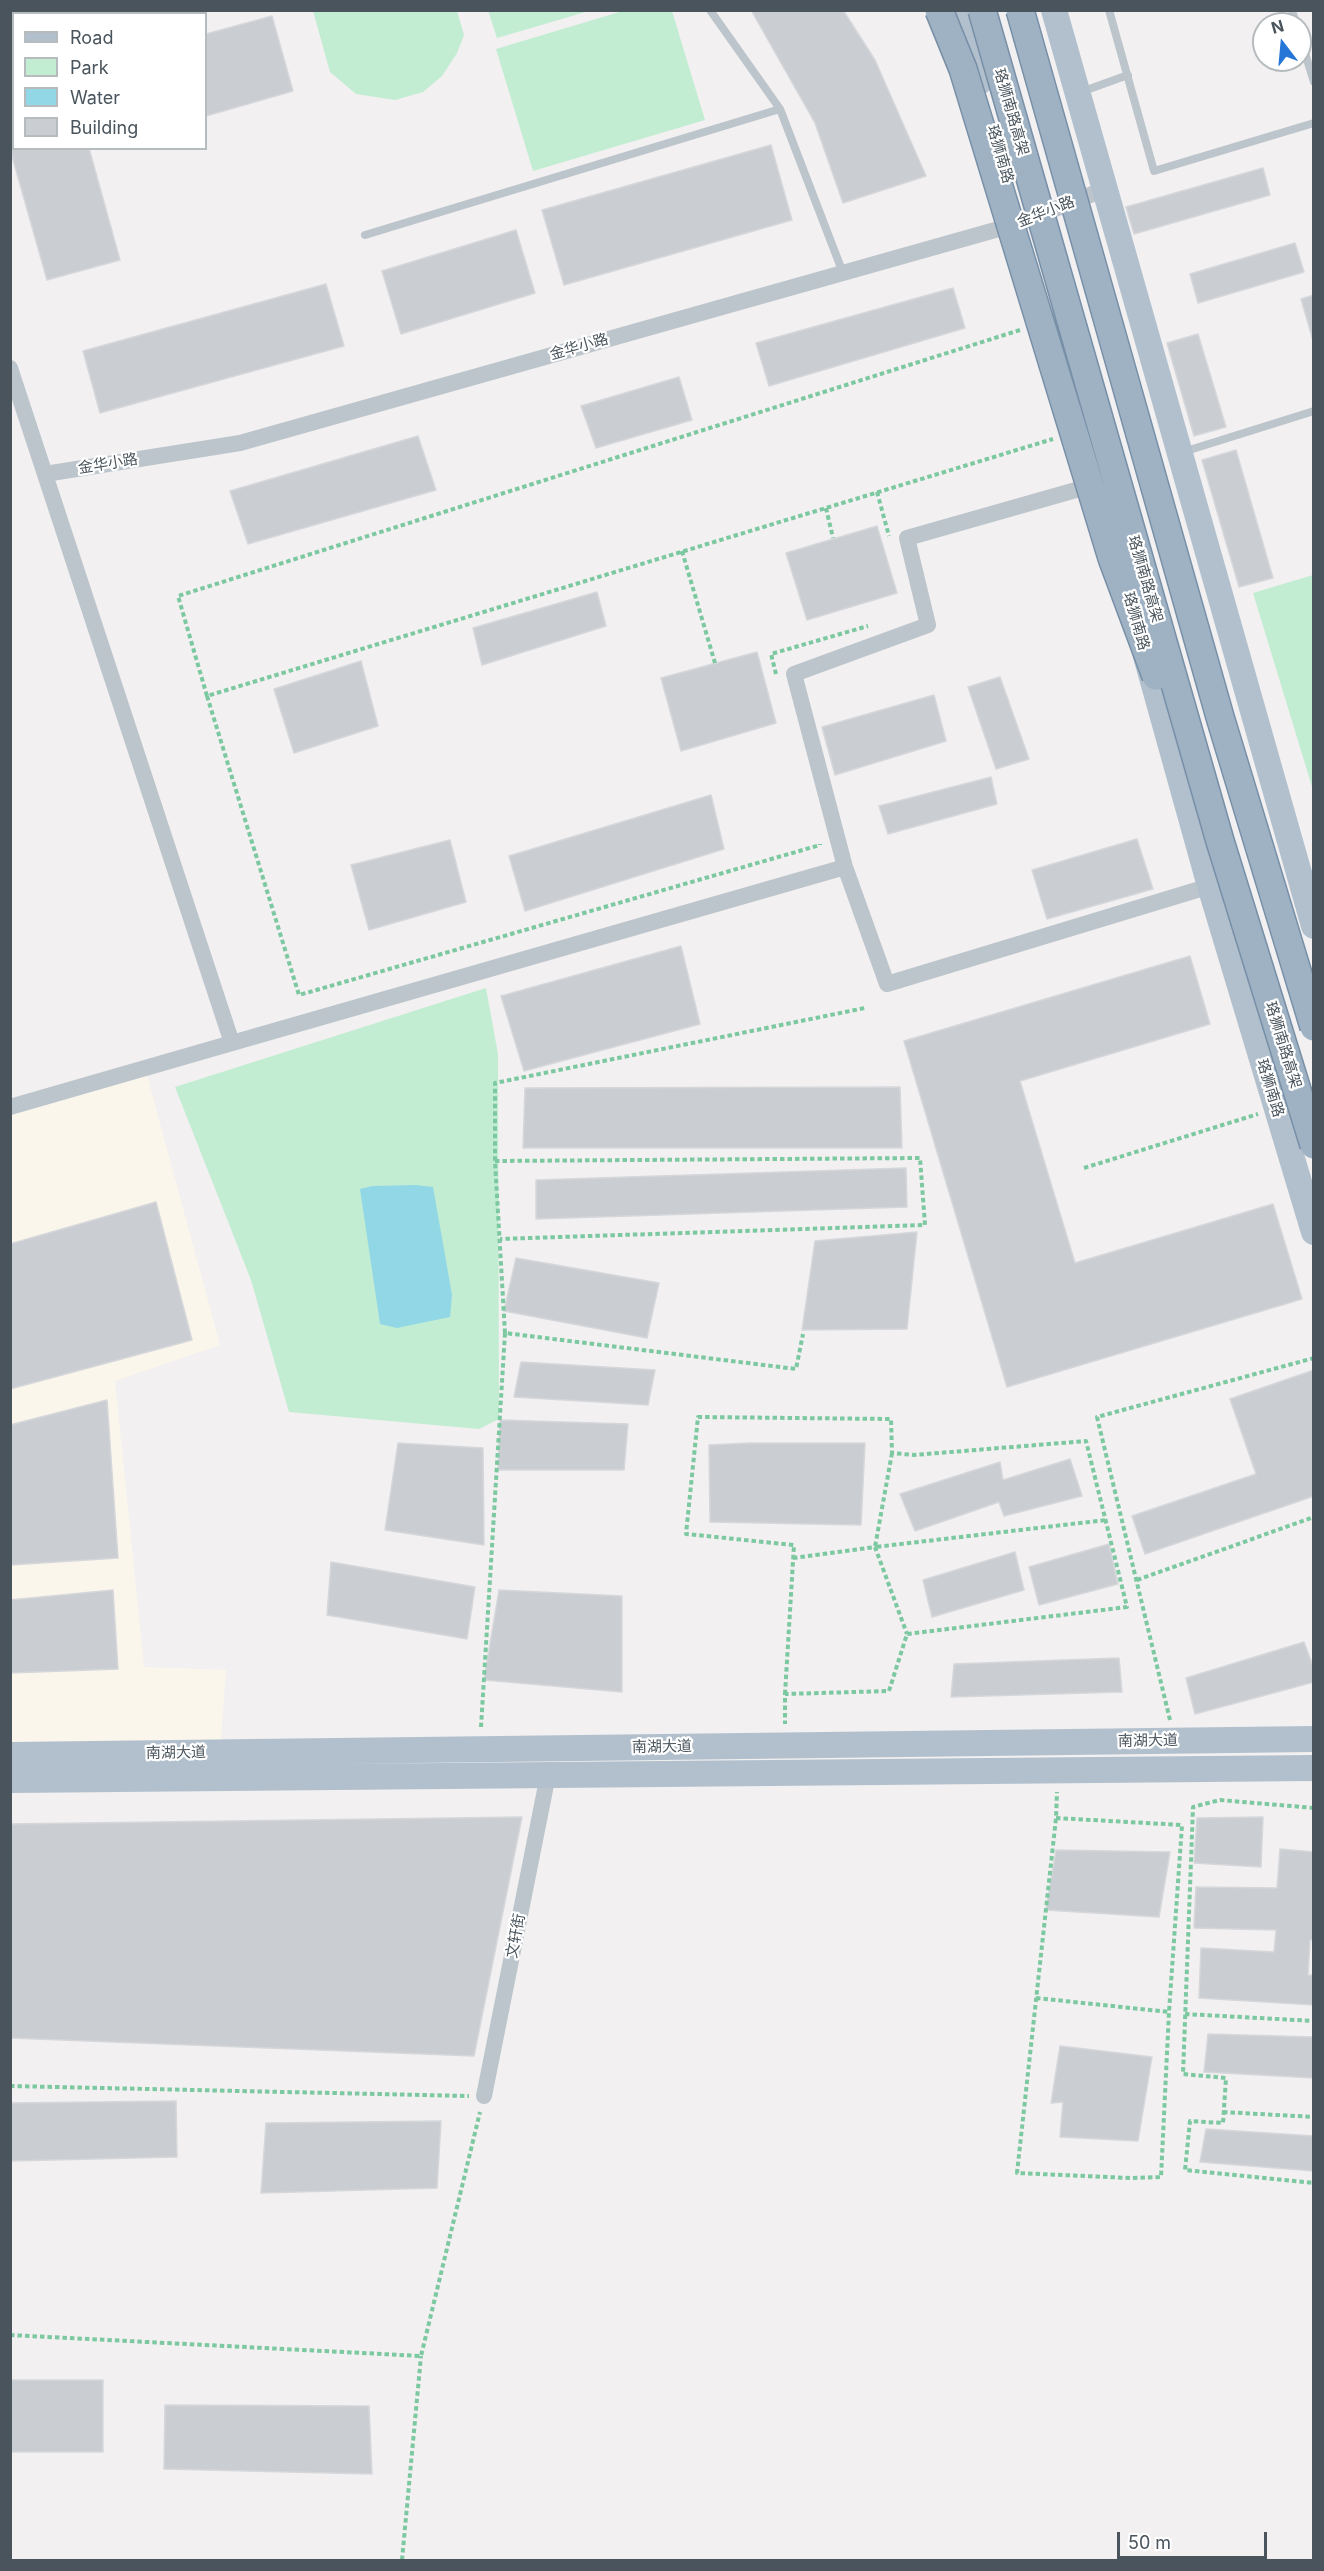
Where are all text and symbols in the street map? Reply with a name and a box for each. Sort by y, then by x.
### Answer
legend [12,12,207,150]
north arrow [1252,12,1312,72]
text: N [1269,15,1286,38]
text: Road [70,27,113,48]
text: Park [70,57,109,78]
street label: 珞狮南路高架 [990,66,1032,158]
text: Water [70,87,120,108]
text: Building [70,117,138,138]
street label: 珞狮南路 [983,123,1017,185]
street label: 金华小路 [1015,193,1077,231]
street label: 金华小路 [548,330,610,364]
street label: 金华小路 [77,450,139,478]
street label: 珞狮南路高架 [1124,533,1166,625]
street label: 珞狮南路 [1119,590,1153,652]
street label: 珞狮南路高架 [1261,999,1305,1091]
street label: 珞狮南路 [1253,1057,1287,1119]
street label: 南湖大道 [1118,1731,1178,1751]
street label: 南湖大道 [632,1737,692,1757]
street label: 南湖大道 [146,1743,206,1763]
street label: 文轩街 [503,1912,529,1960]
scale bar [1120,2520,1270,2558]
text: 50 m [1128,2532,1171,2553]

